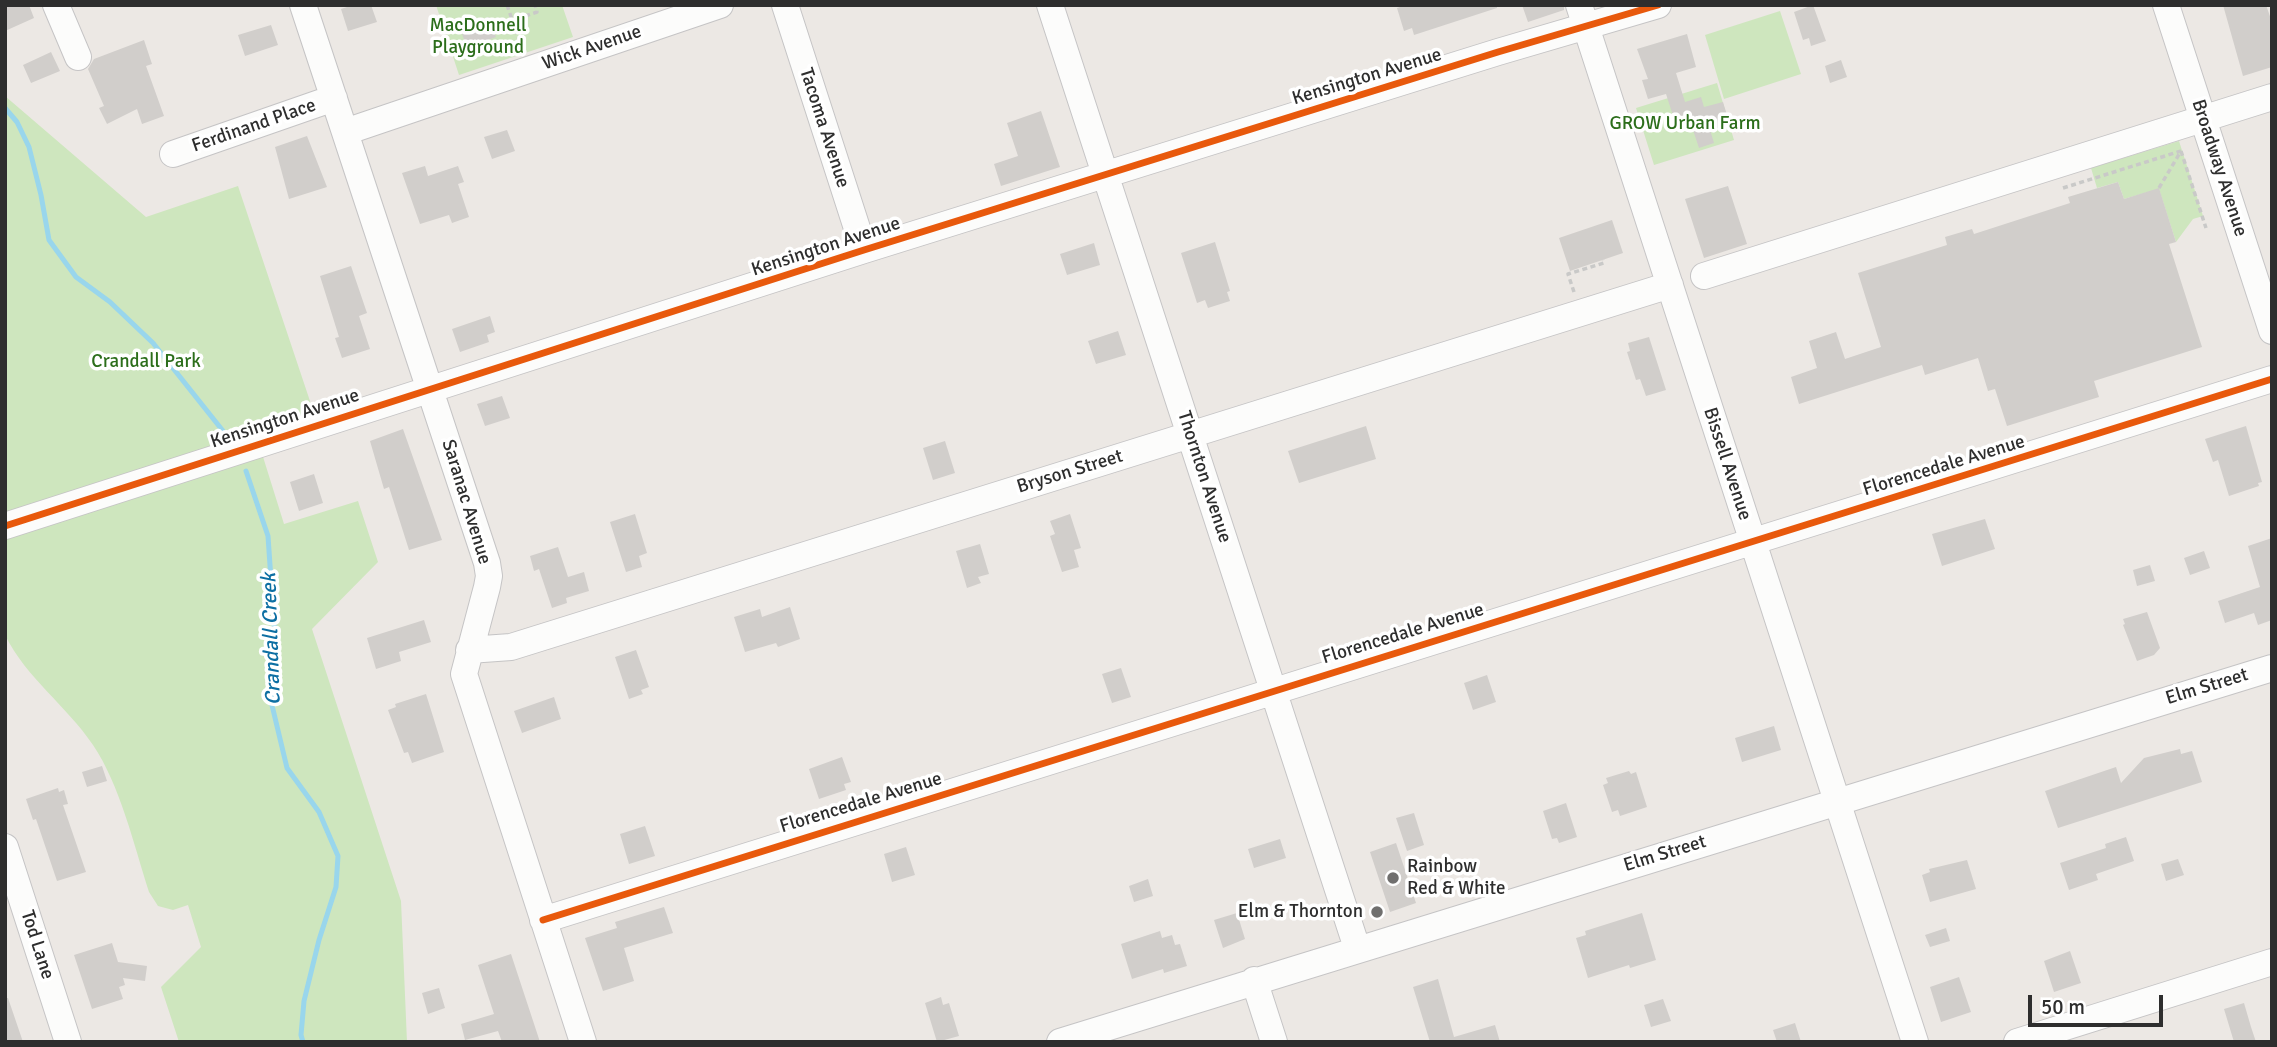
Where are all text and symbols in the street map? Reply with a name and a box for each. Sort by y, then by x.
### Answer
park label: MacDonnell Playground [429,15,527,59]
street label: Wick Avenue [539,20,645,76]
street label: Kensington Avenue [1290,43,1444,111]
street label: Tacoma Avenue [794,65,854,191]
street label: Ferdinand Place [189,94,319,158]
street label: Broadway Avenue [2186,97,2252,239]
park label: GROW Urban Farm [1609,113,1761,135]
street label: Kensington Avenue [749,212,903,282]
park label: Crandall Park [91,351,201,373]
street label: Kensington Avenue [208,384,362,454]
street label: Bissell Avenue [1698,405,1756,523]
street label: Thornton Avenue [1172,408,1236,546]
street label: Florencedale Avenue [1860,431,2028,501]
street label: Saranac Avenue [436,437,496,567]
street label: Bryson Street [1014,445,1126,499]
water label: Crandall Creek [257,572,287,706]
street label: Florencedale Avenue [1319,599,1487,669]
street label: Elm Street [2163,664,2251,710]
street label: Florencedale Avenue [777,768,945,838]
street label: Elm Street [1621,831,1709,877]
place label: Rainbow Red & White [1407,856,1505,900]
marker: Rainbow Red & White [1385,870,1401,886]
place label: Elm & Thornton [1238,901,1363,923]
marker: Elm & Thornton [1369,904,1385,920]
street label: Tod Lane [15,908,59,982]
scale bar [2032,981,2167,1025]
text: 50 m [2041,994,2085,1020]

